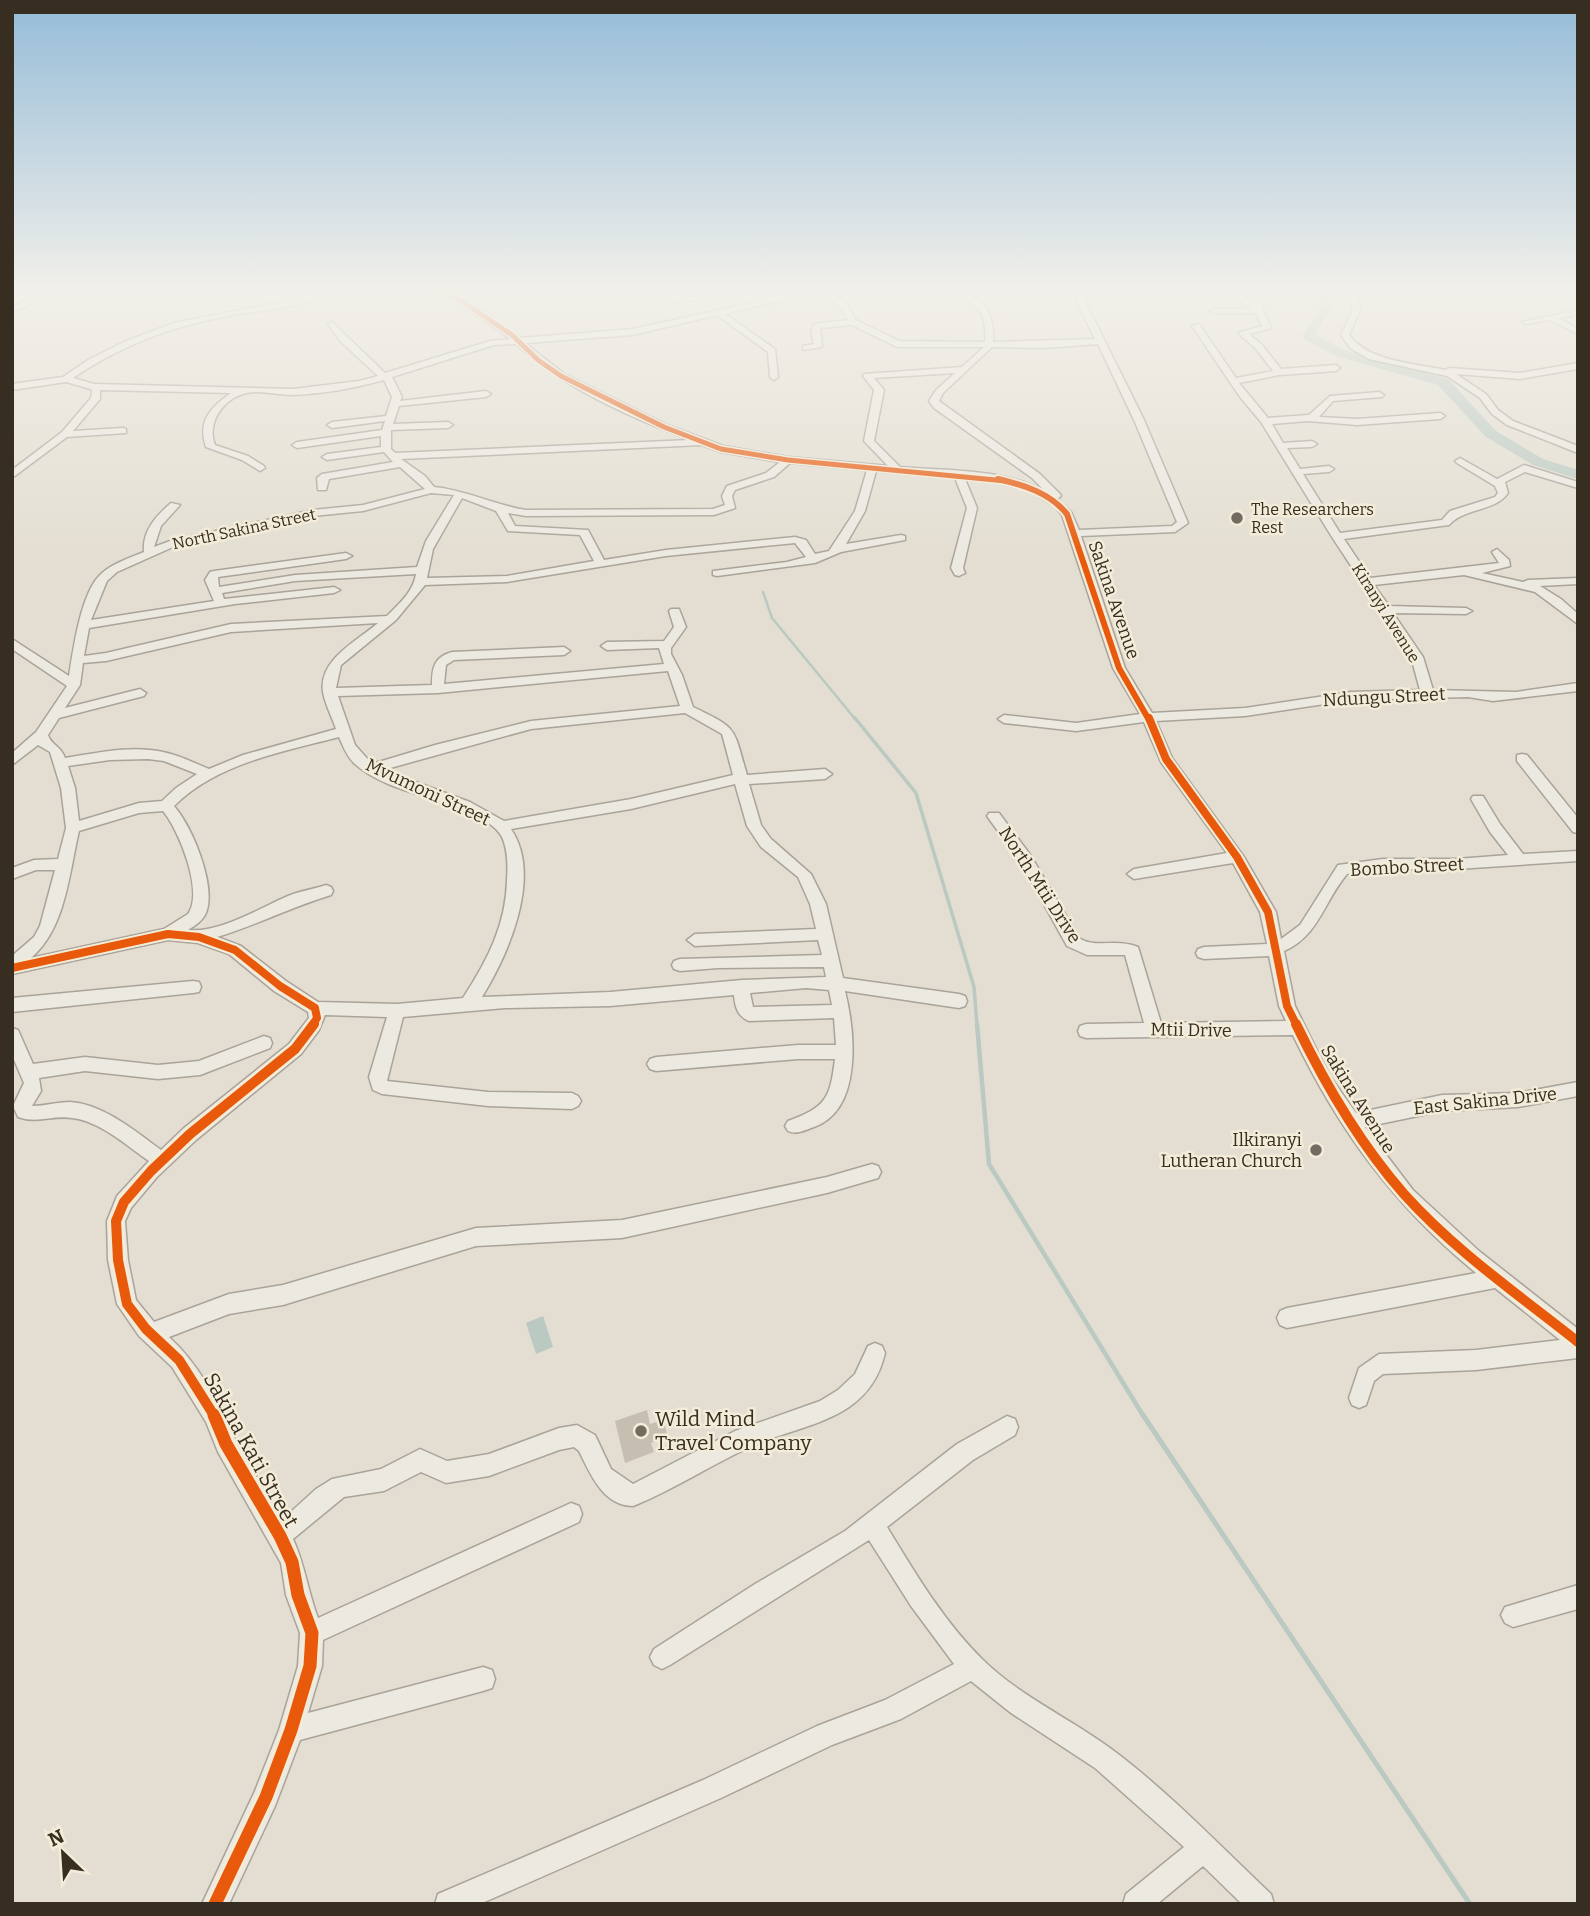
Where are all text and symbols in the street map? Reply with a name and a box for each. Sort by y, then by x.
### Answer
place label: The Researchers Rest [1251,500,1374,537]
street label: North Sakina Street [170,504,318,553]
marker: The Researchers Rest [1229,510,1245,526]
street label: Sakina Avenue [1083,538,1145,662]
street label: Kiranyi Avenue [1348,560,1424,666]
street label: Ndungu Street [1322,683,1446,711]
street label: Mvumoni Street [362,753,494,831]
street label: North Mtii Drive [994,823,1086,947]
street label: Bombo Street [1349,853,1465,881]
street label: Mtii Drive [1150,1018,1232,1042]
street label: Sakina Avenue [1316,1041,1400,1157]
street label: East Sakina Drive [1412,1083,1558,1119]
place label: Ilkiranyi Lutheran Church [1161,1129,1302,1172]
marker: Ilkiranyi Lutheran Church [1308,1142,1324,1158]
street label: Sakina Kati Street [198,1368,305,1532]
place label: Wild Mind Travel Company [655,1406,813,1456]
marker: Wild Mind Travel Company [633,1423,649,1439]
north arrow [28,1818,98,1888]
text: N [45,1824,68,1852]

